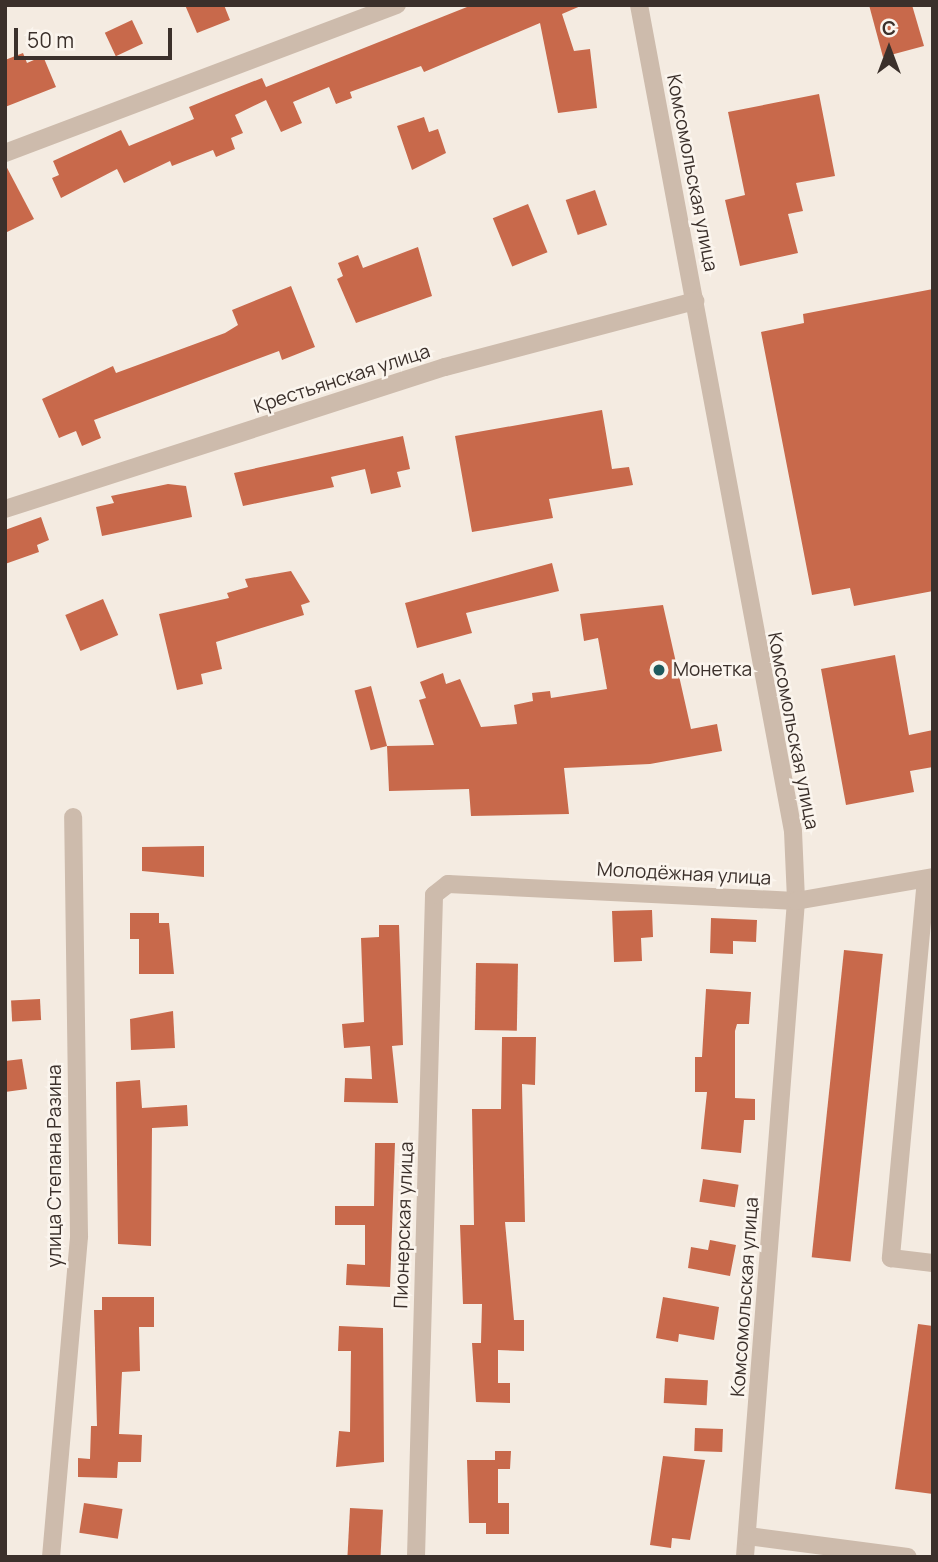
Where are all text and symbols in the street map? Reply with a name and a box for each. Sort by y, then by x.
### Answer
scale bar [18,14,175,58]
north arrow [854,14,924,84]
text: С [882,15,896,41]
text: 50 m [27,26,74,54]
street label: Комсомольская улица [662,73,722,273]
street label: Крестьянская улица [251,340,433,418]
street label: Комсомольская улица [763,631,823,831]
place label: Монетка [673,659,752,681]
marker: Монетка [651,662,667,678]
street label: Молодёжная улица [596,858,772,890]
street label: улица Степана Разина [44,1065,66,1267]
street label: Пионерская улица [390,1141,418,1309]
street label: Комсомольская улица [727,1196,763,1398]

